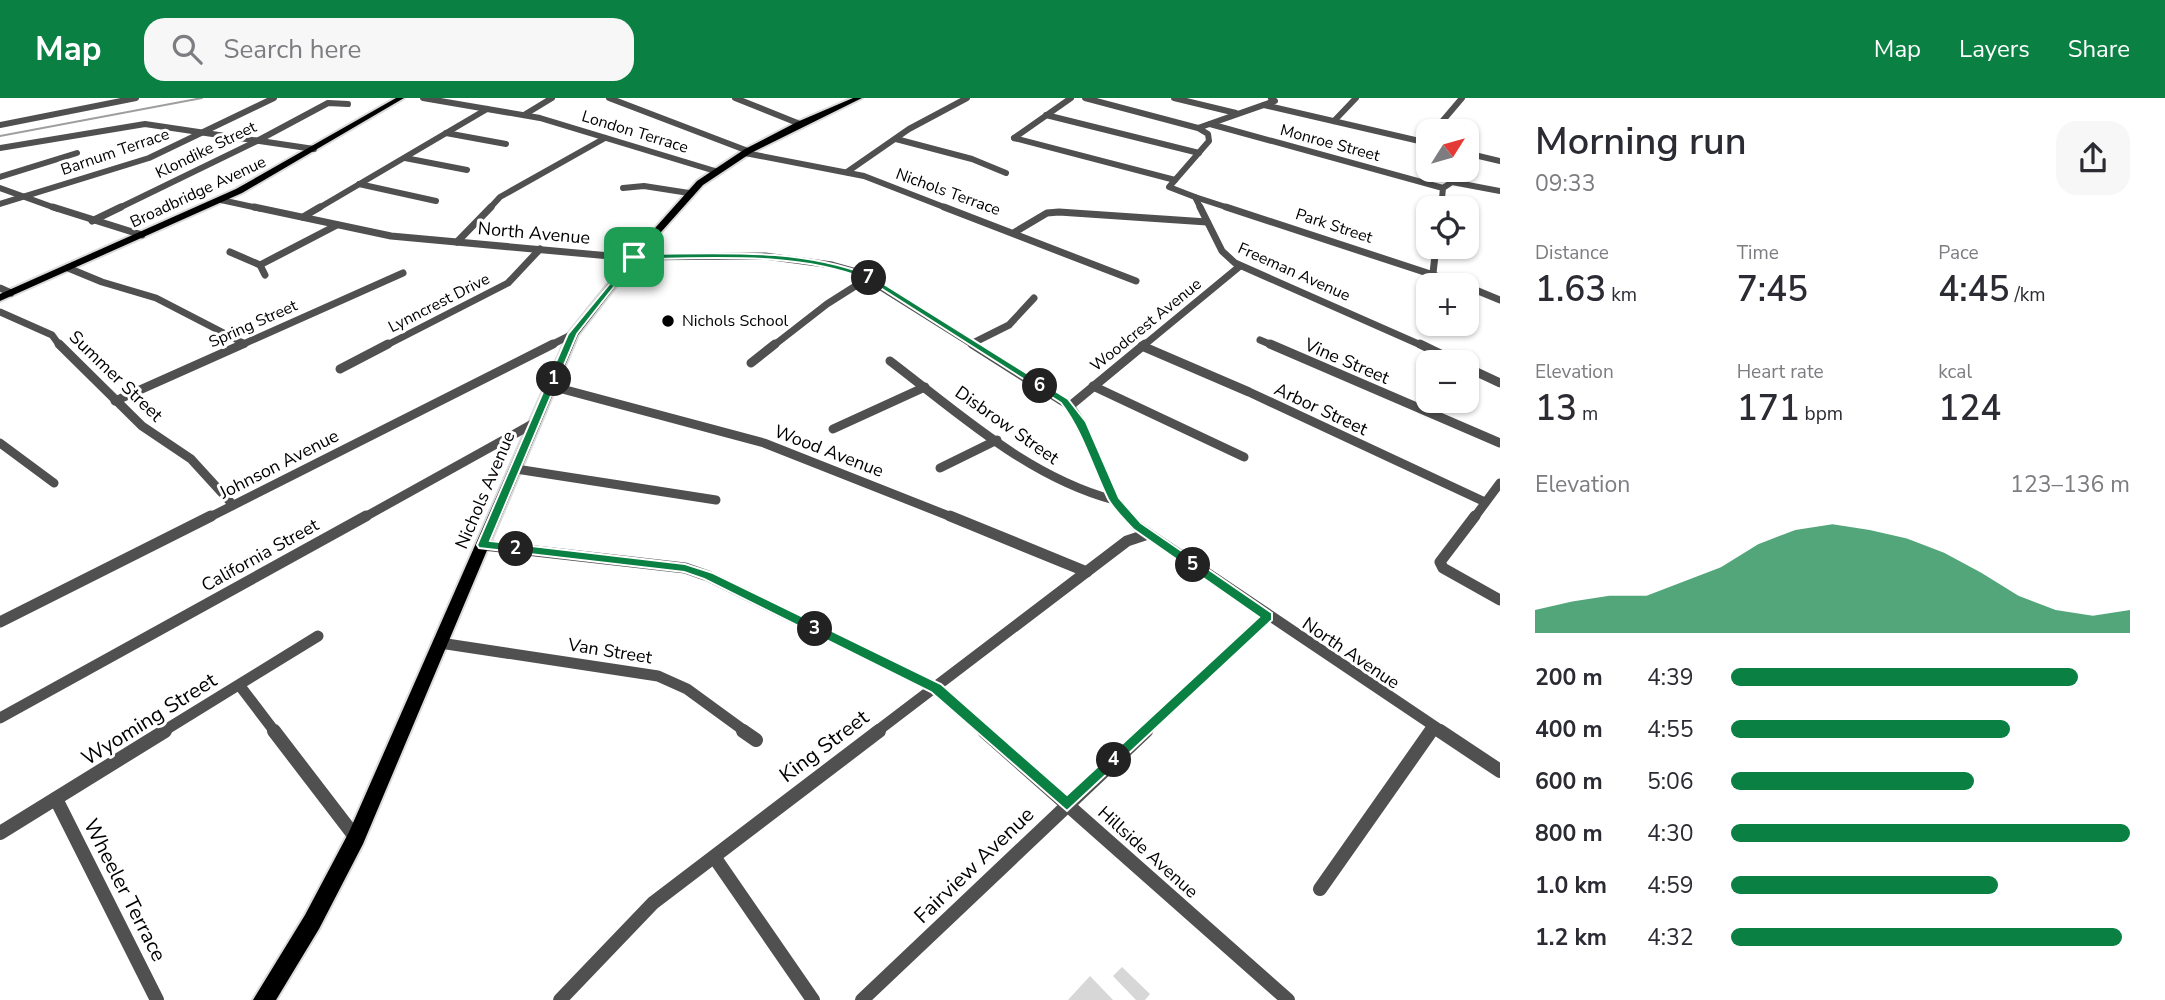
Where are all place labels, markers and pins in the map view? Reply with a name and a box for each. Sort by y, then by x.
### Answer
pin [604,227,664,287]
pin: 7 [852,260,886,296]
place label: Nichols School [682,310,789,332]
marker: Nichols School [660,313,676,329]
pin: 1 [536,362,572,396]
pin: 6 [1023,368,1058,404]
pin: 2 [498,532,534,566]
pin: 5 [1176,547,1210,582]
pin: 3 [798,612,832,646]
pin: 4 [1096,742,1132,778]

